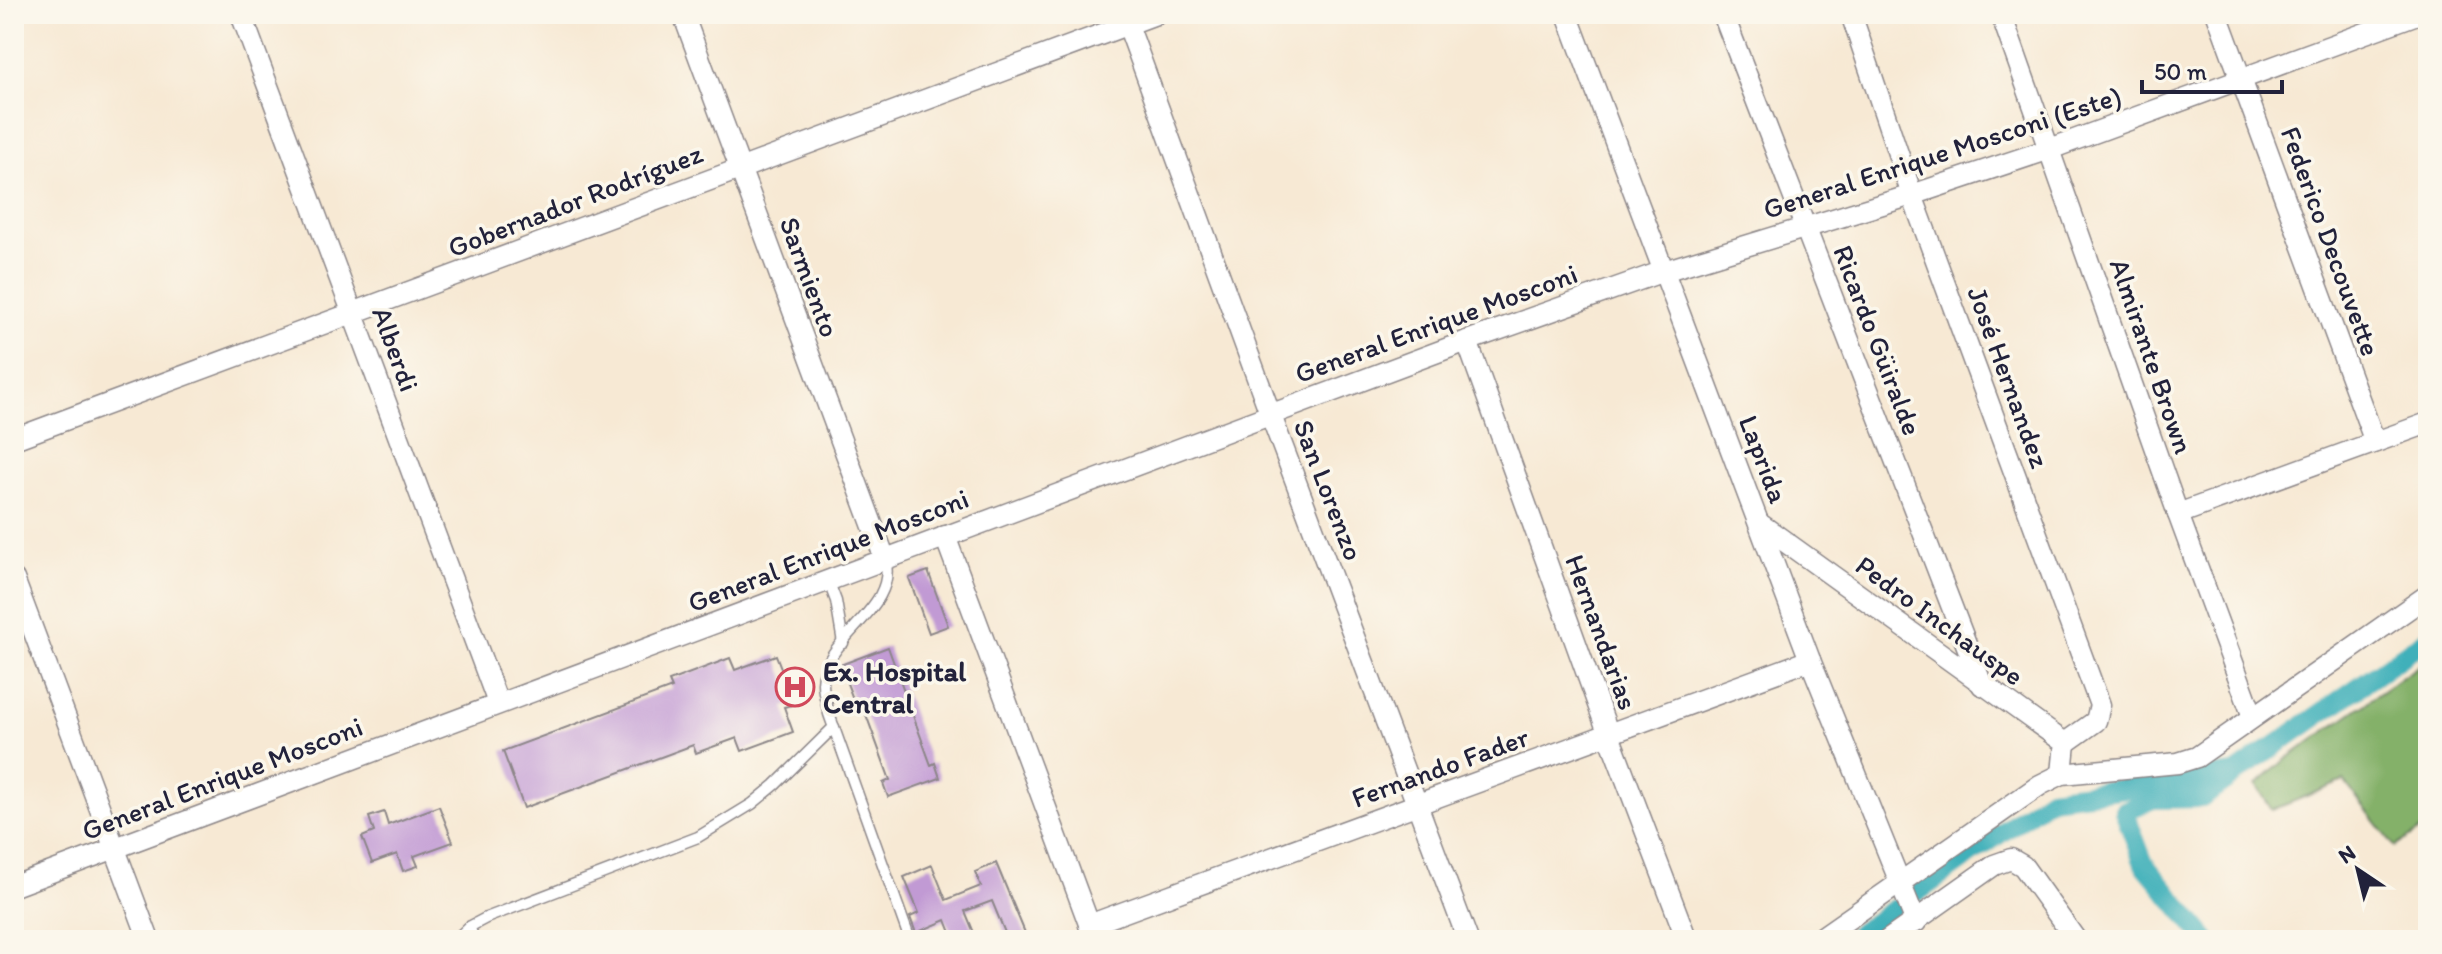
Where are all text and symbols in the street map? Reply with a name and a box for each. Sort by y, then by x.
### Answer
scale bar [2142,44,2282,94]
text: 50 m [2154,57,2207,86]
street label: General Enrique Mosconi (Este) [1759,78,2125,226]
street label: Federico Decouvette [2274,122,2388,360]
street label: Gobernador Rodríguez [443,136,707,264]
street label: Sarmiento [773,212,847,342]
street label: Ricardo Güiralde [1826,240,1930,440]
street label: Almirante Brown [2103,254,2201,458]
street label: General Enrique Mosconi [1290,256,1582,390]
street label: José Hernandez [1960,282,2058,472]
street label: Alberdi [365,302,427,396]
street label: Laprida [1732,410,1796,508]
street label: San Lorenzo [1287,415,1371,565]
street label: General Enrique Mosconi [683,481,973,619]
street label: Pedro Inchauspe [1849,548,2031,692]
street label: Hernandarias [1558,550,1646,714]
place label: Ex. Hospital Central [823,654,966,720]
hospital icon: Ex. Hospital Central [774,666,816,708]
street label: General Enrique Mosconi [77,709,367,847]
street label: Fernando Fader [1347,719,1533,815]
north arrow [2318,830,2398,910]
text: N [2333,839,2361,869]

